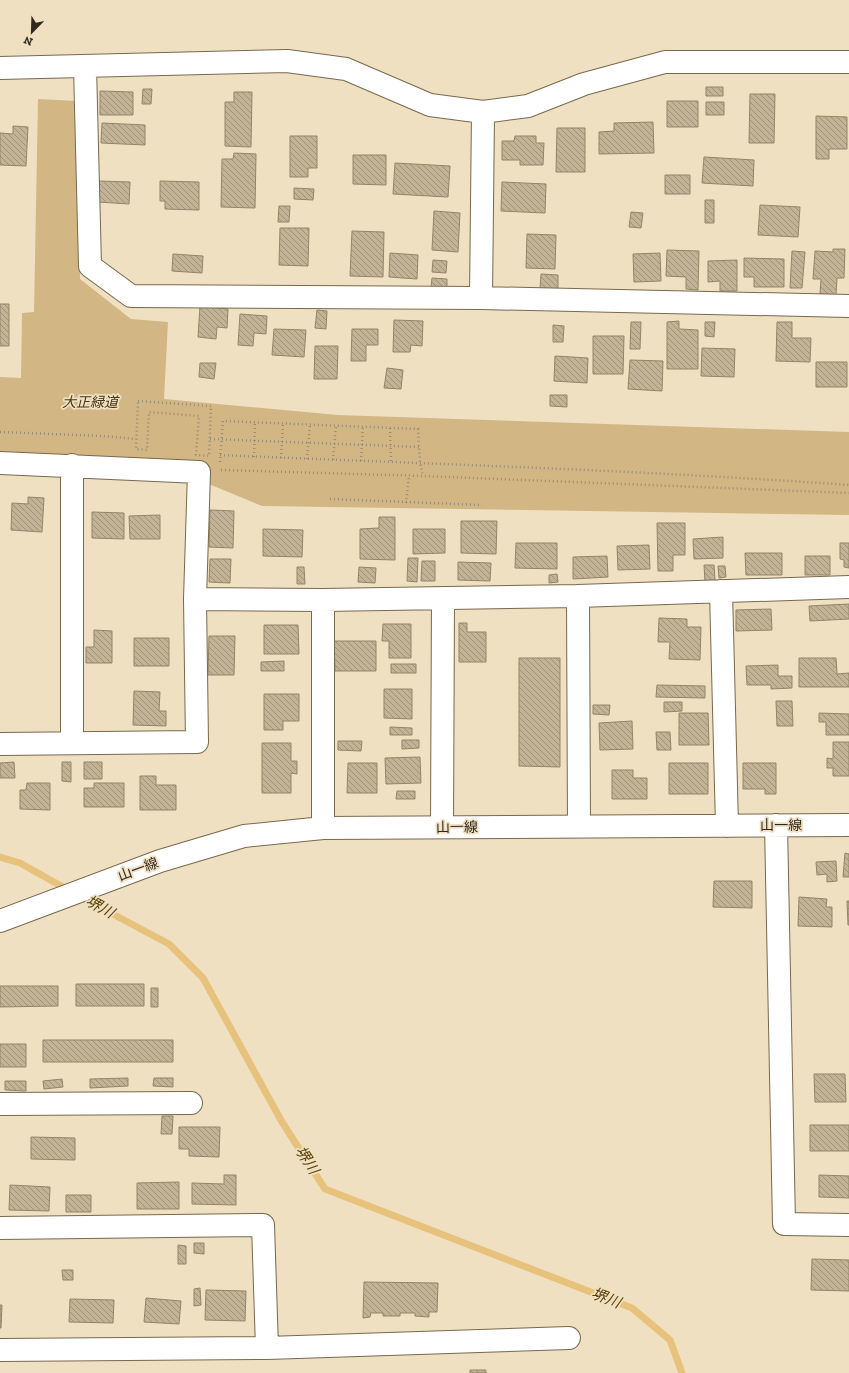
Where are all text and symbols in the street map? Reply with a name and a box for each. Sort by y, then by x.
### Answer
north arrow [12,12,52,52]
text: N [21,33,35,48]
park label: 大正緑道 [62,394,120,411]
street label: 山一線 [760,817,802,834]
street label: 山一線 [436,819,478,836]
street label: 山一線 [116,854,161,885]
water label: 堺川 [83,892,119,923]
water label: 堺川 [291,1143,324,1179]
water label: 堺川 [589,1284,625,1312]

